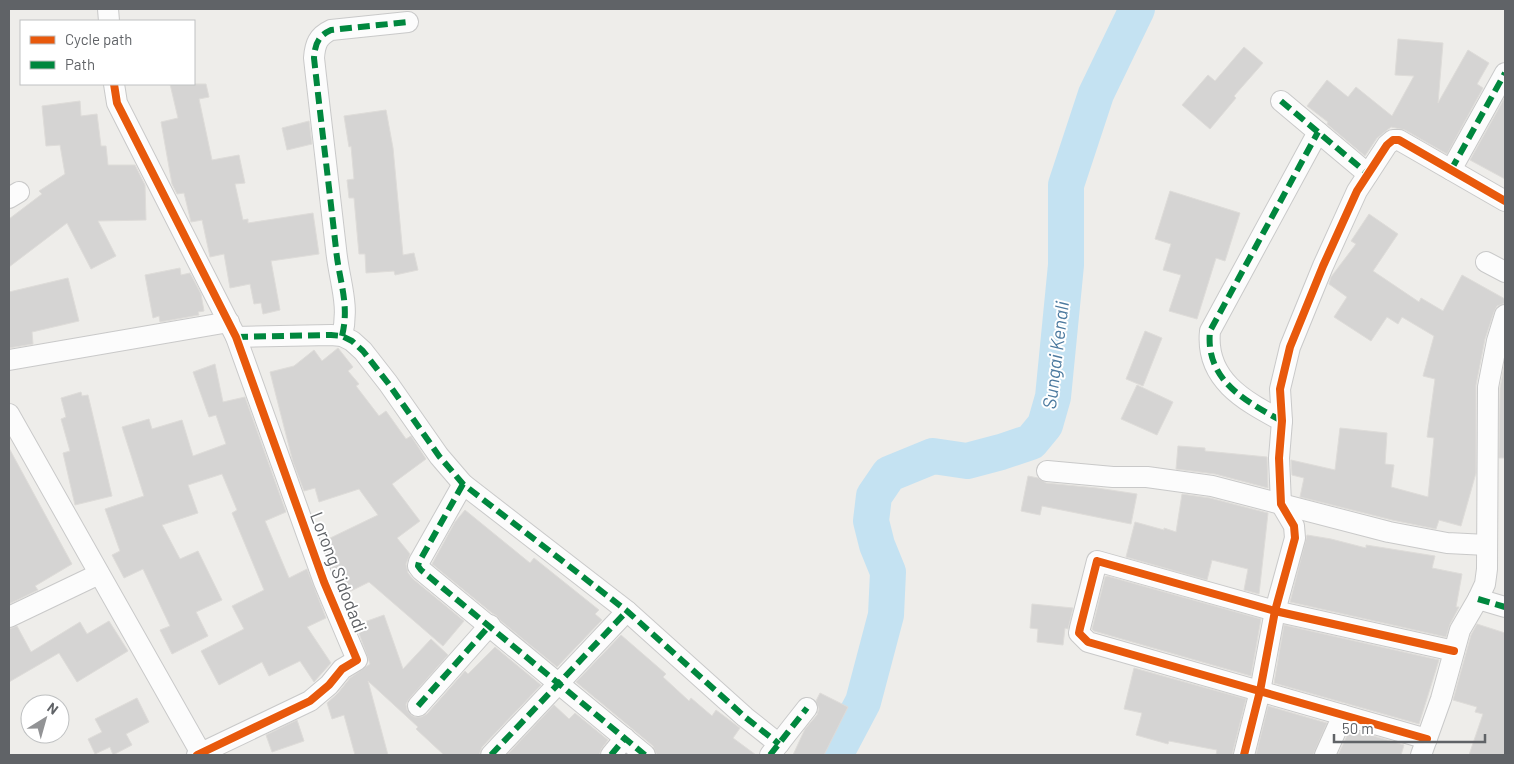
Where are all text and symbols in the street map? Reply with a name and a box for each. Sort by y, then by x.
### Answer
legend [20,20,195,85]
text: Cycle path [65,30,132,48]
text: Path [65,55,95,73]
water label: Sungai Kenali [1037,299,1073,410]
street label: Lorong Sidodadi [306,509,372,635]
north arrow [20,694,70,744]
text: N [44,699,62,718]
scale bar [1334,712,1485,744]
text: 50 m [1342,719,1374,737]

